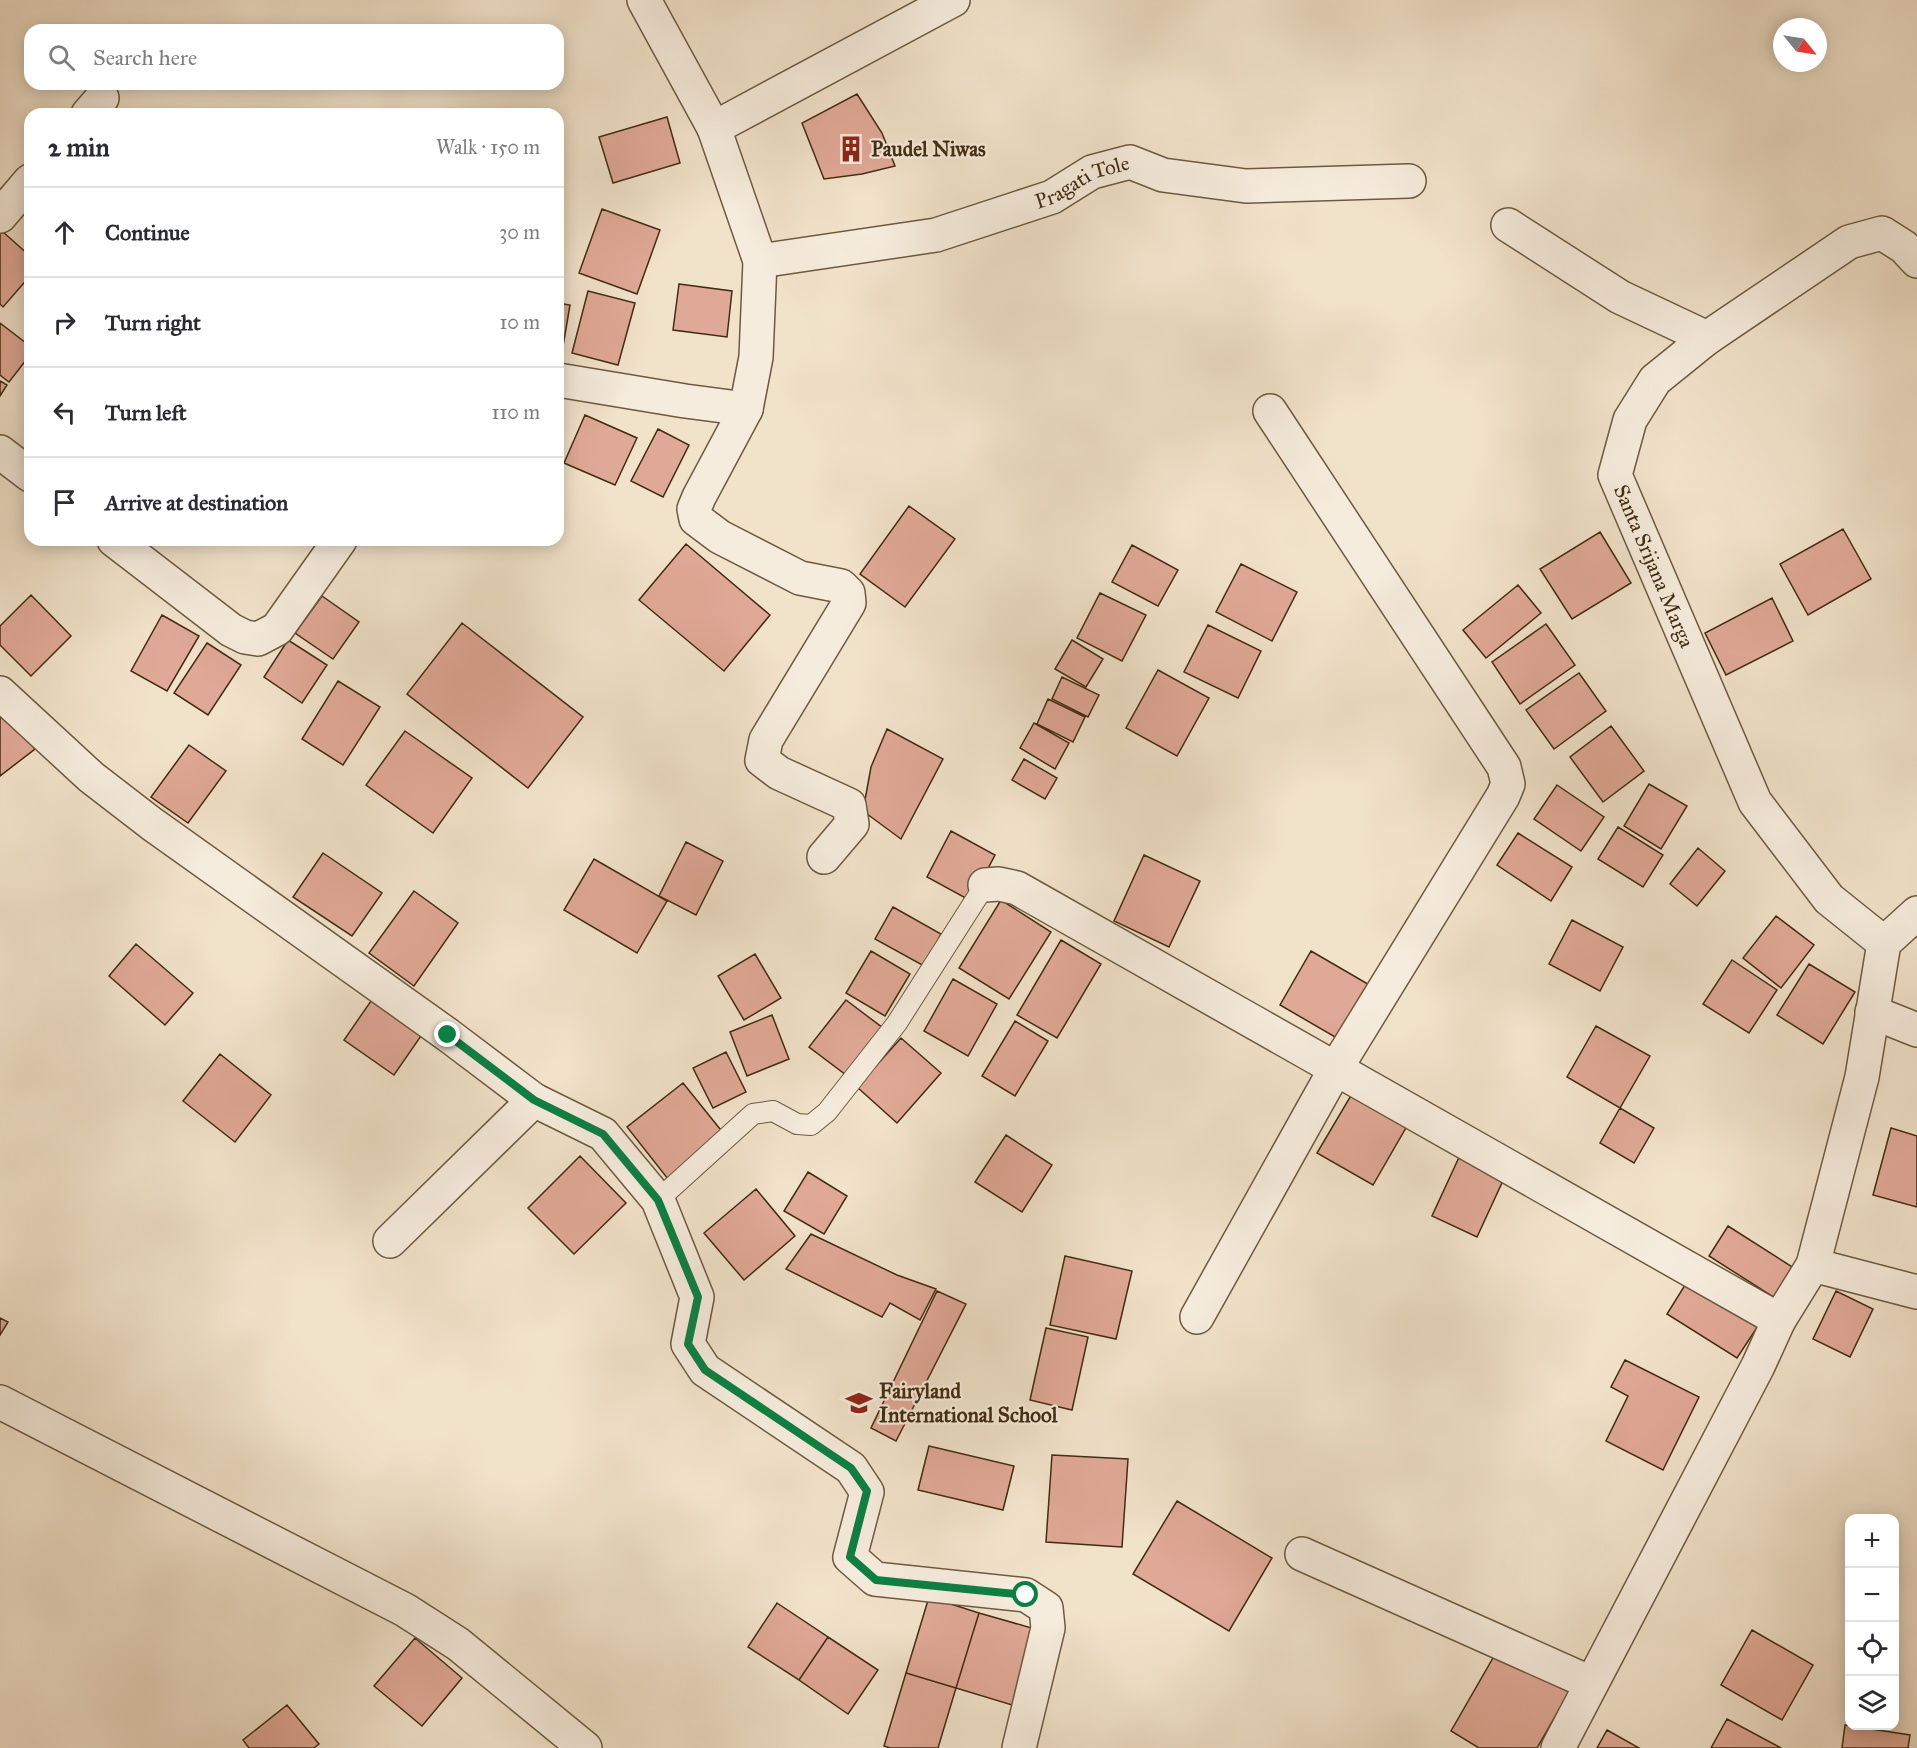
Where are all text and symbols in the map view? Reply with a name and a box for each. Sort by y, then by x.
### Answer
north arrow [1773,18,1827,72]
search box [24,24,564,90]
icon: search [45,41,78,74]
text: Search here [93,44,197,71]
text: 2 min [48,131,109,163]
building icon: Paudel Niwas [836,134,866,164]
text: Walk · 150 m [436,135,540,159]
place label: Paudel Niwas [871,136,986,162]
street label: Pragati Tole [1031,150,1133,215]
icon: ahead [48,216,81,249]
text: Continue [105,219,190,246]
text: 30 m [499,220,540,244]
icon: right [48,306,81,339]
text: Turn right [105,309,201,336]
text: 10 m [499,310,540,334]
icon: left [48,396,81,429]
text: Turn left [105,399,187,426]
text: 110 m [492,400,540,424]
street label: Santa Srijana Marga [1608,481,1700,652]
icon: arrive [48,486,81,519]
text: Arrive at destination [105,489,288,516]
route end [434,1021,460,1047]
place label: Fairyland International School [879,1378,1059,1428]
school or university icon: Fairyland International School [844,1388,874,1418]
map controls [1845,1514,1899,1730]
button: + [1845,1514,1899,1568]
button: − [1845,1568,1899,1622]
route start [1012,1581,1038,1607]
button: locate [1845,1622,1899,1676]
button: layers [1845,1676,1899,1730]

